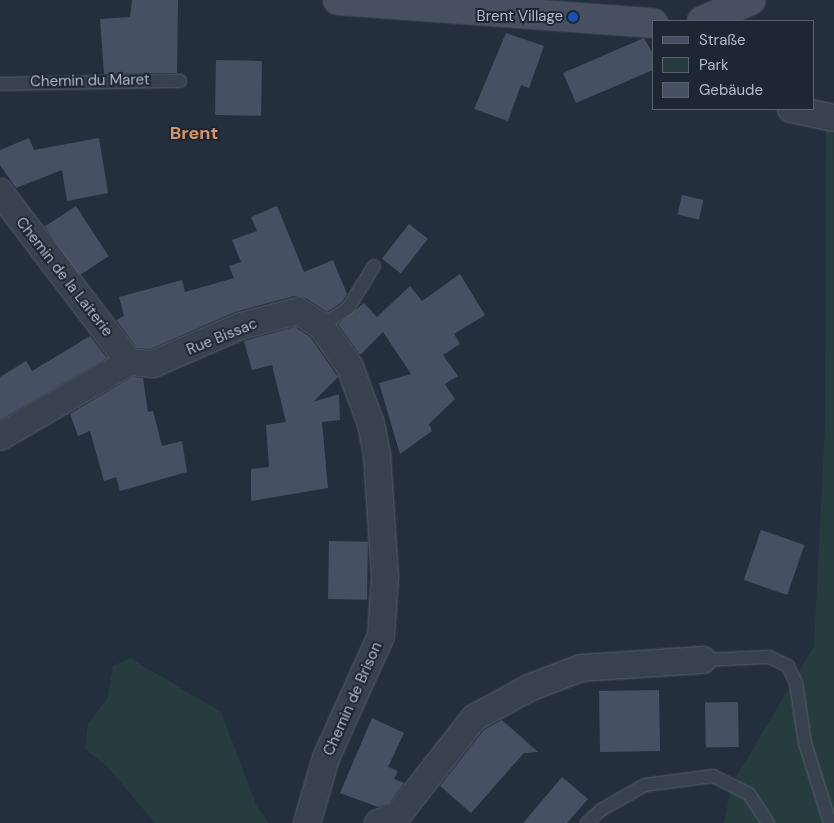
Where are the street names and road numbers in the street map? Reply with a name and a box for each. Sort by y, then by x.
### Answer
street label: Chemin du Maret [30,71,150,91]
street label: Chemin de la Laiterie [12,214,116,340]
street label: Rue Bissac [184,315,260,359]
street label: Chemin de Brison [320,639,386,759]

